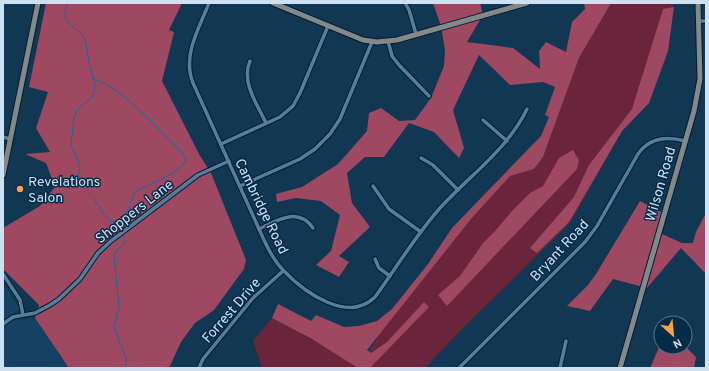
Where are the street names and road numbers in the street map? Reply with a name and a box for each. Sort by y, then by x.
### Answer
street label: Wilson Road [643,145,680,224]
street label: Cambridge Road [230,156,291,257]
street label: Shoppers Lane [93,177,177,248]
street label: Bryant Road [527,217,593,285]
street label: Forrest Drive [199,275,265,347]

